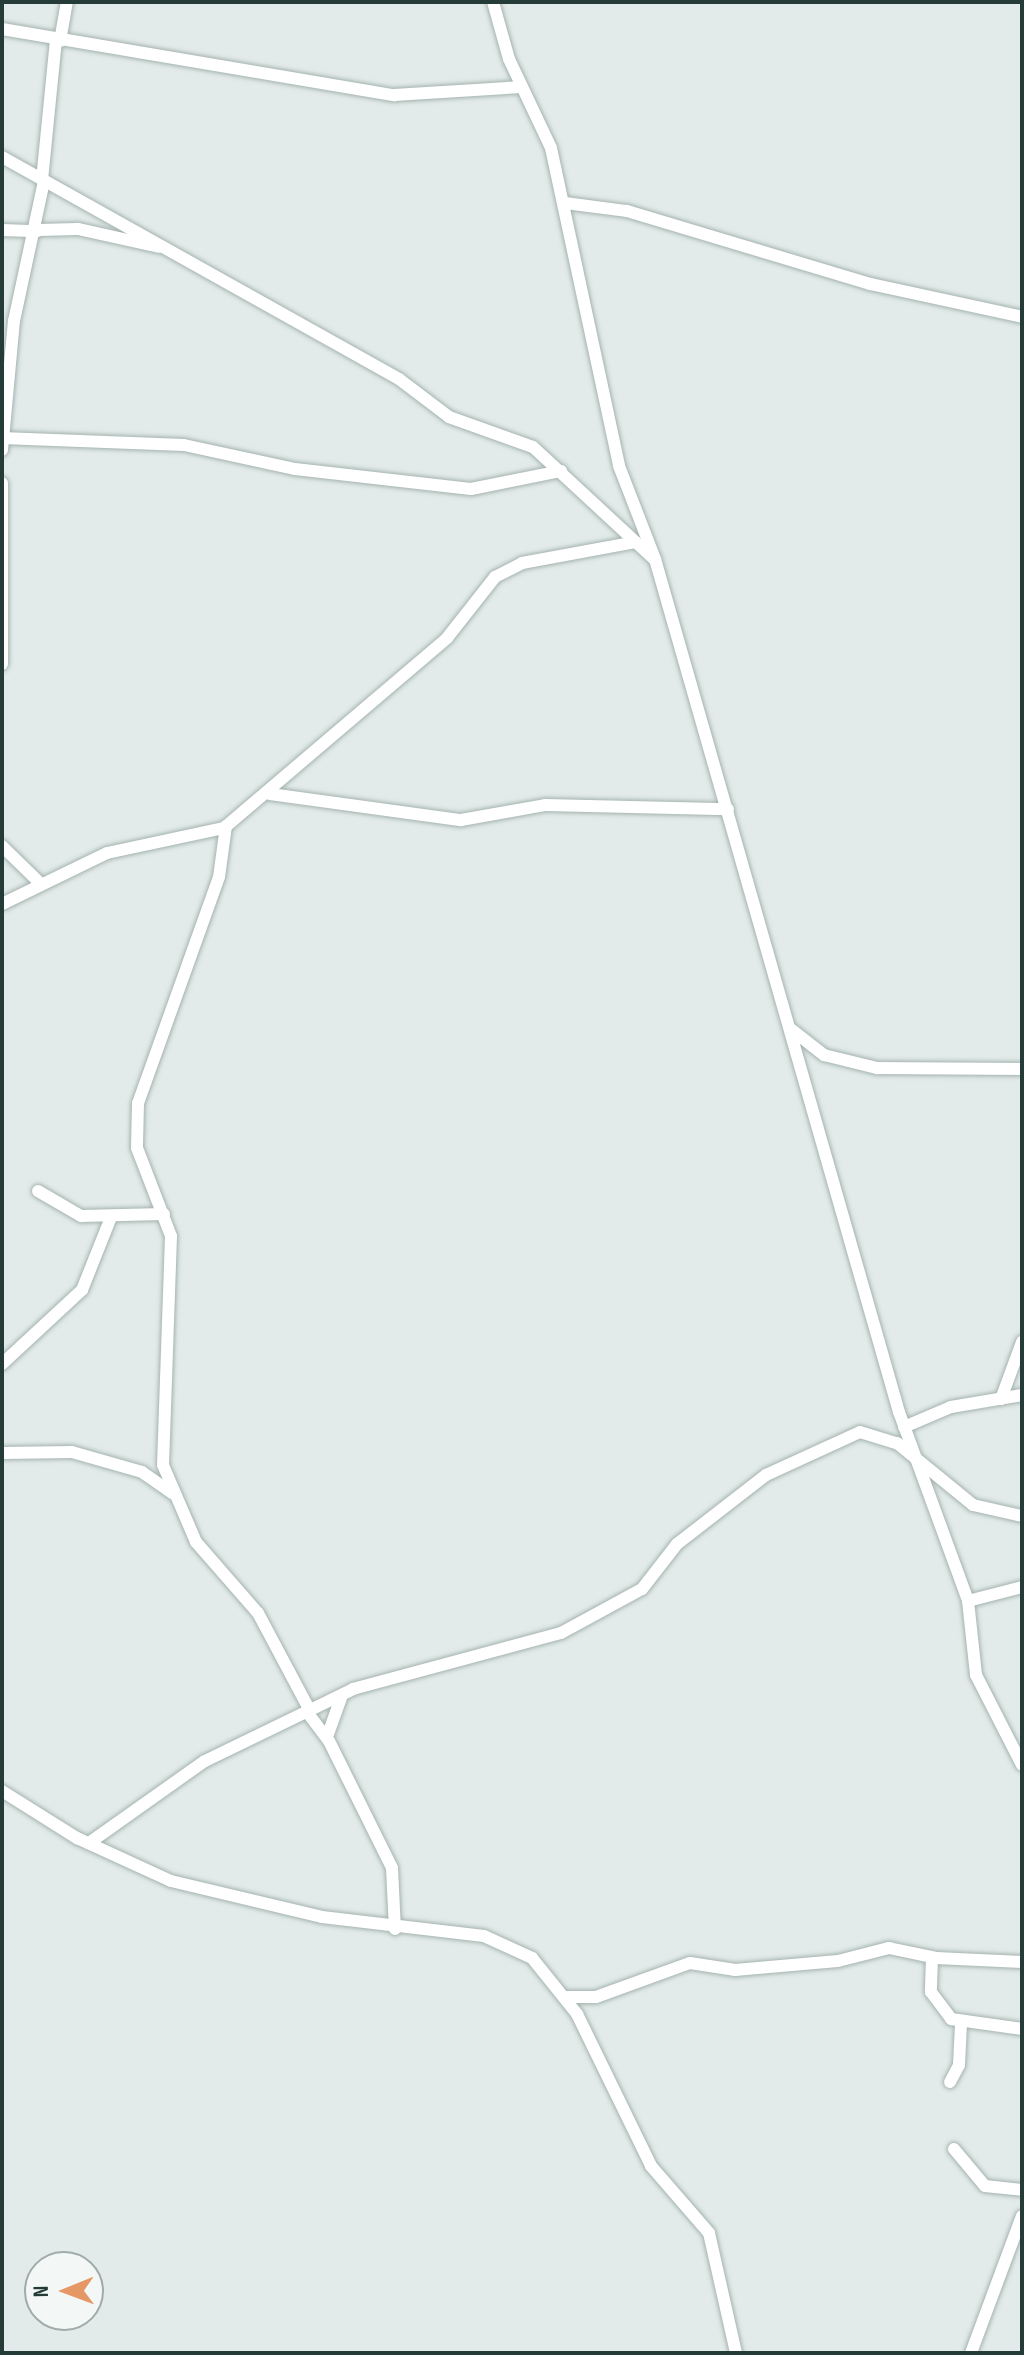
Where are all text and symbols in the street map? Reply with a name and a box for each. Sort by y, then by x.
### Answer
north arrow [24,2251,104,2331]
text: N [28,2285,55,2298]

